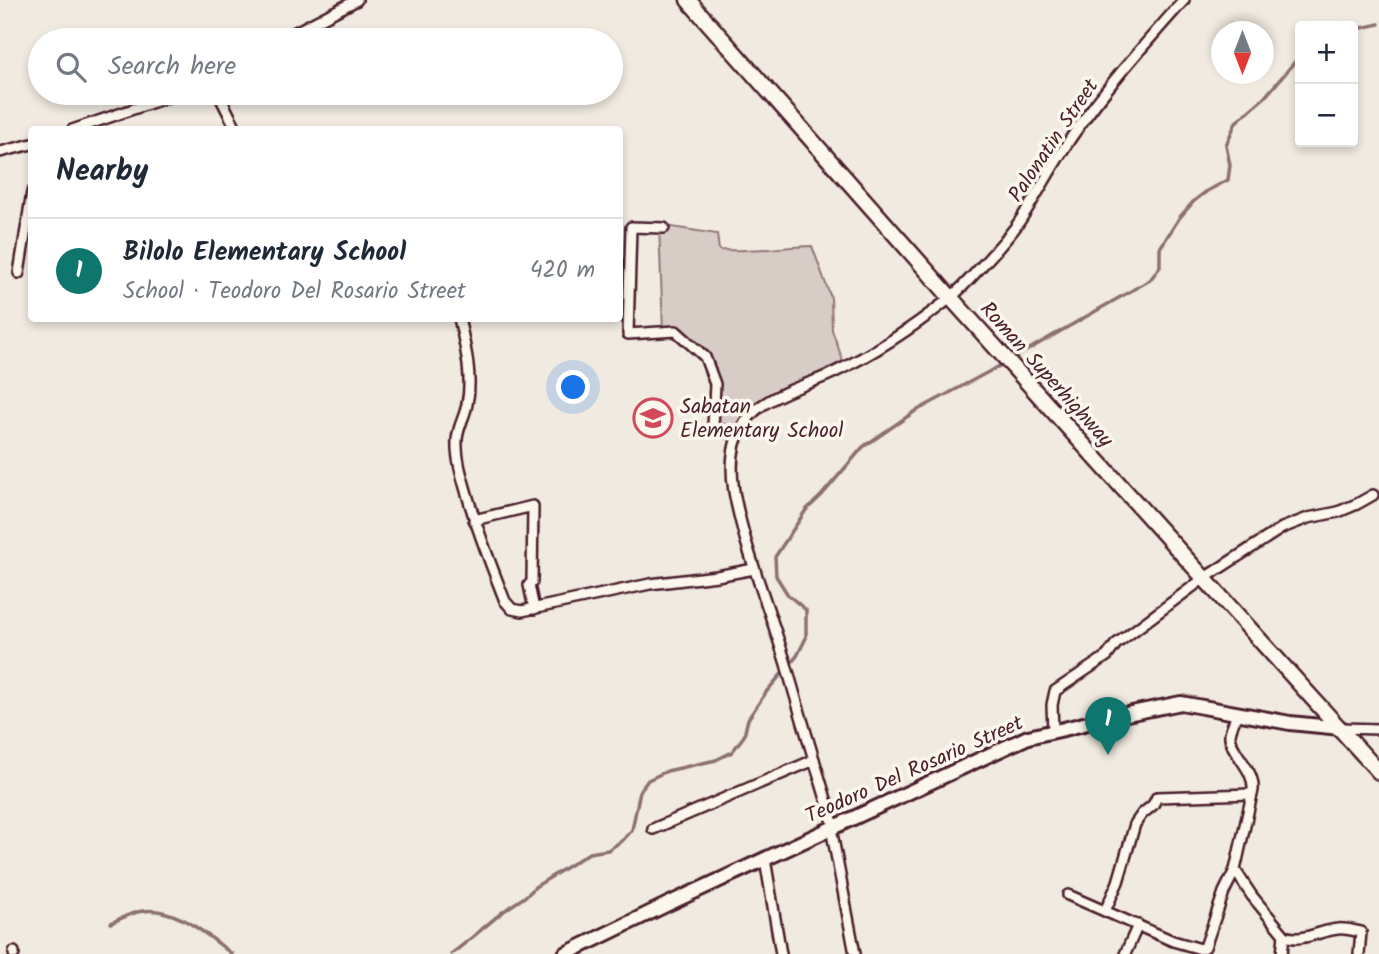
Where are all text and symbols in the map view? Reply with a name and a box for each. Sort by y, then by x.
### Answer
north arrow [1211,21,1274,84]
map controls [1295,21,1358,147]
button: + [1295,21,1358,84]
search box [28,28,623,105]
text: Search here [108,46,236,88]
icon: search [52,48,90,86]
street label: Palonatin Street [1001,72,1108,209]
button: − [1295,84,1358,147]
text: Nearby [56,148,148,196]
text: Bilolo Elementary School [123,232,406,274]
text: 1 [76,253,82,289]
text: 420 m [530,253,595,289]
text: School · Teodoro Del Rosario Street [123,274,466,310]
street label: Roman Superhighway [971,294,1121,456]
your location [556,370,590,404]
place label: Sabatan Elementary School [680,391,843,448]
school or university icon: Sabatan Elementary School [632,397,674,439]
pin: 1 [1085,697,1131,755]
street label: Teodoro Del Rosario Street [800,707,1030,833]

